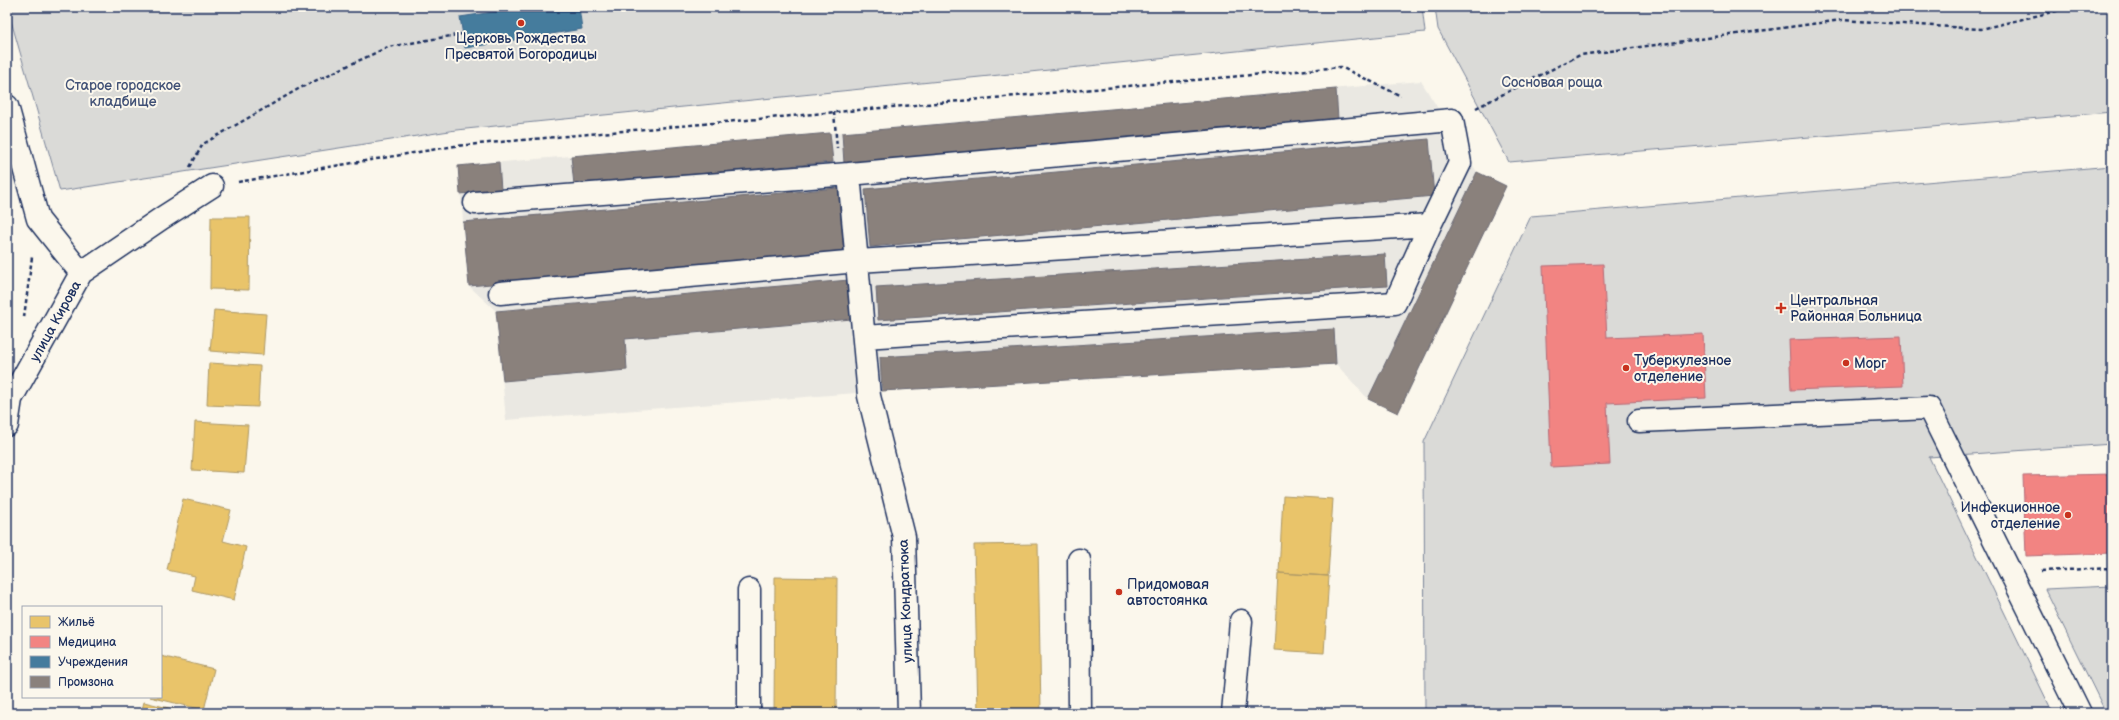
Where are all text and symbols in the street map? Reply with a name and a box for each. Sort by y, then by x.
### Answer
marker: Церковь Рождества Пресвятой Богородицы [516,18,526,28]
place label: Церковь Рождества Пресвятой Богородицы [445,30,597,63]
park label: Сосновая роща [1501,74,1603,91]
park label: Старое городское кладбище [65,77,181,110]
street label: улица Кирова [26,277,85,365]
place label: Центральная Районная Больница [1790,292,1923,325]
marker: Центральная Районная Больница [1775,302,1787,314]
place label: Туберкулезное отделение [1634,352,1732,385]
place label: Морг [1854,355,1887,372]
marker: Морг [1841,358,1851,368]
marker: Туберкулезное отделение [1621,363,1631,373]
place label: Инфекционное отделение [1960,499,2060,532]
marker: Инфекционное отделение [2063,510,2073,520]
street label: улица Кондратюка [895,538,916,663]
place label: Придомовая автостоянка [1127,576,1209,609]
marker: Придомовая автостоянка [1114,587,1124,597]
legend [22,606,162,698]
text: Жильё [58,615,95,630]
text: Медицина [58,635,116,650]
text: Учреждения [58,655,128,670]
text: Промзона [58,675,114,690]

